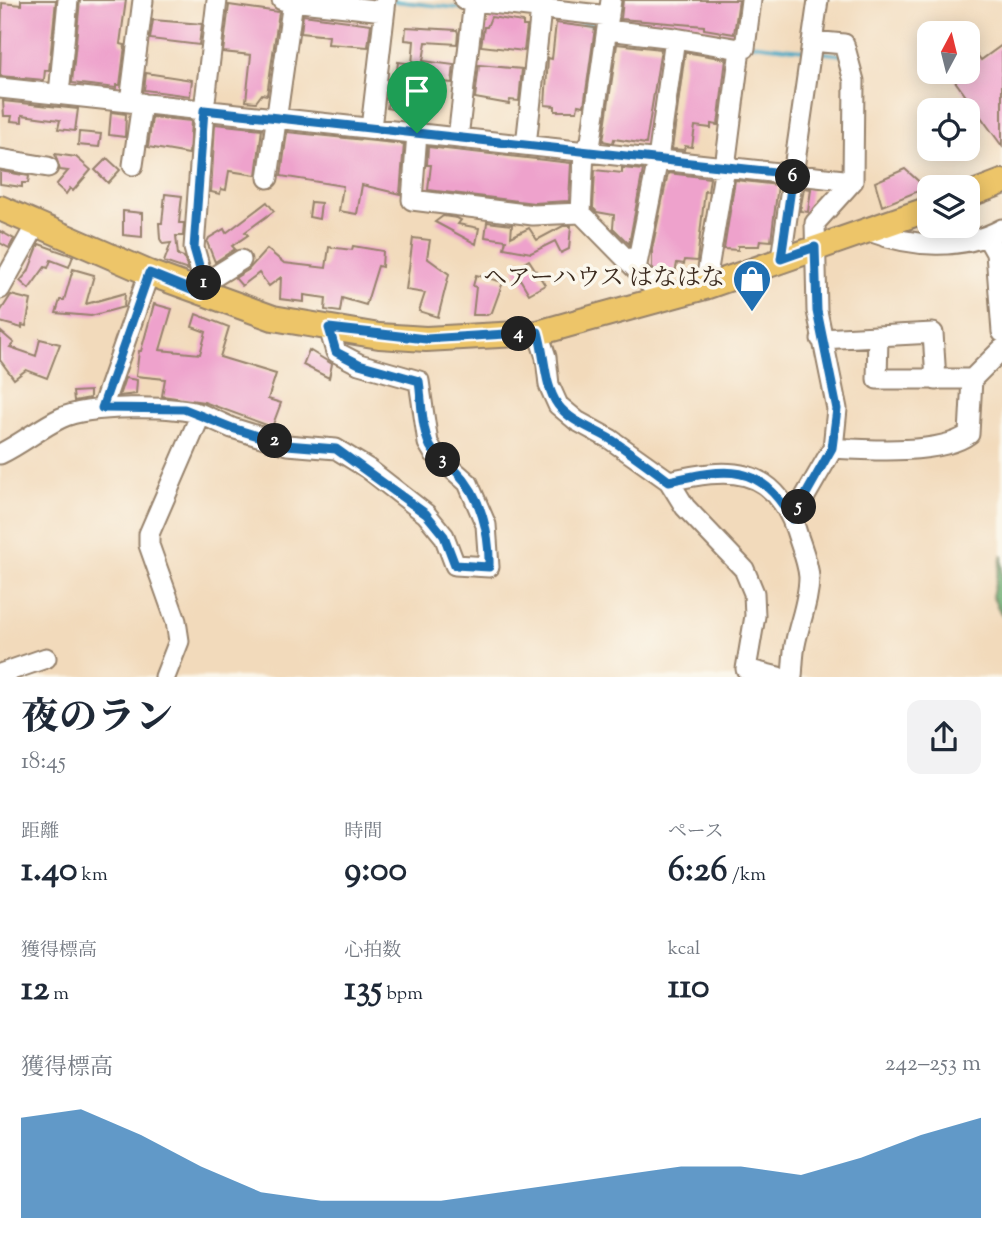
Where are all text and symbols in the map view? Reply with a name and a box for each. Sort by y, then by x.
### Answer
north arrow [917,21,980,84]
map controls [917,21,980,238]
pin [387,61,447,133]
icon: arrive [398,72,436,110]
button: locate [917,98,980,161]
pin: 6 [776,160,810,194]
text: 6 [788,163,797,190]
button: layers [917,175,980,238]
shop icon: ヘアーハウス はなはな [731,258,773,313]
place label: ヘアーハウス はなはな [483,262,725,296]
pin: 1 [186,266,222,300]
text: 1 [200,269,207,296]
pin: 4 [502,316,536,352]
text: 4 [514,320,523,347]
pin: 2 [258,424,292,458]
text: 2 [270,427,279,454]
pin: 3 [426,442,460,477]
text: 3 [439,446,446,473]
pin: 5 [782,490,816,524]
text: 5 [795,493,802,520]
text: 夜のラン [21,693,173,747]
button: share [907,700,981,774]
text: 18:45 [21,746,66,779]
text: 距離 [21,819,59,846]
text: 時間 [344,819,382,846]
text: ペース [668,819,724,846]
text: 1.40 [21,846,78,897]
text: 9:00 [344,846,407,897]
text: 6:26 [668,846,728,897]
text: km [78,862,108,889]
text: /km [728,862,766,889]
text: kcal [668,936,700,963]
text: 獲得標高 [21,938,97,965]
text: 心拍数 [344,938,401,965]
text: 110 [668,963,710,1014]
text: 12 [21,965,49,1016]
text: 135 [344,965,382,1016]
text: m [49,981,69,1008]
text: bpm [382,981,423,1008]
text: 242–253 m [885,1048,981,1081]
text: 獲得標高 [21,1052,113,1085]

